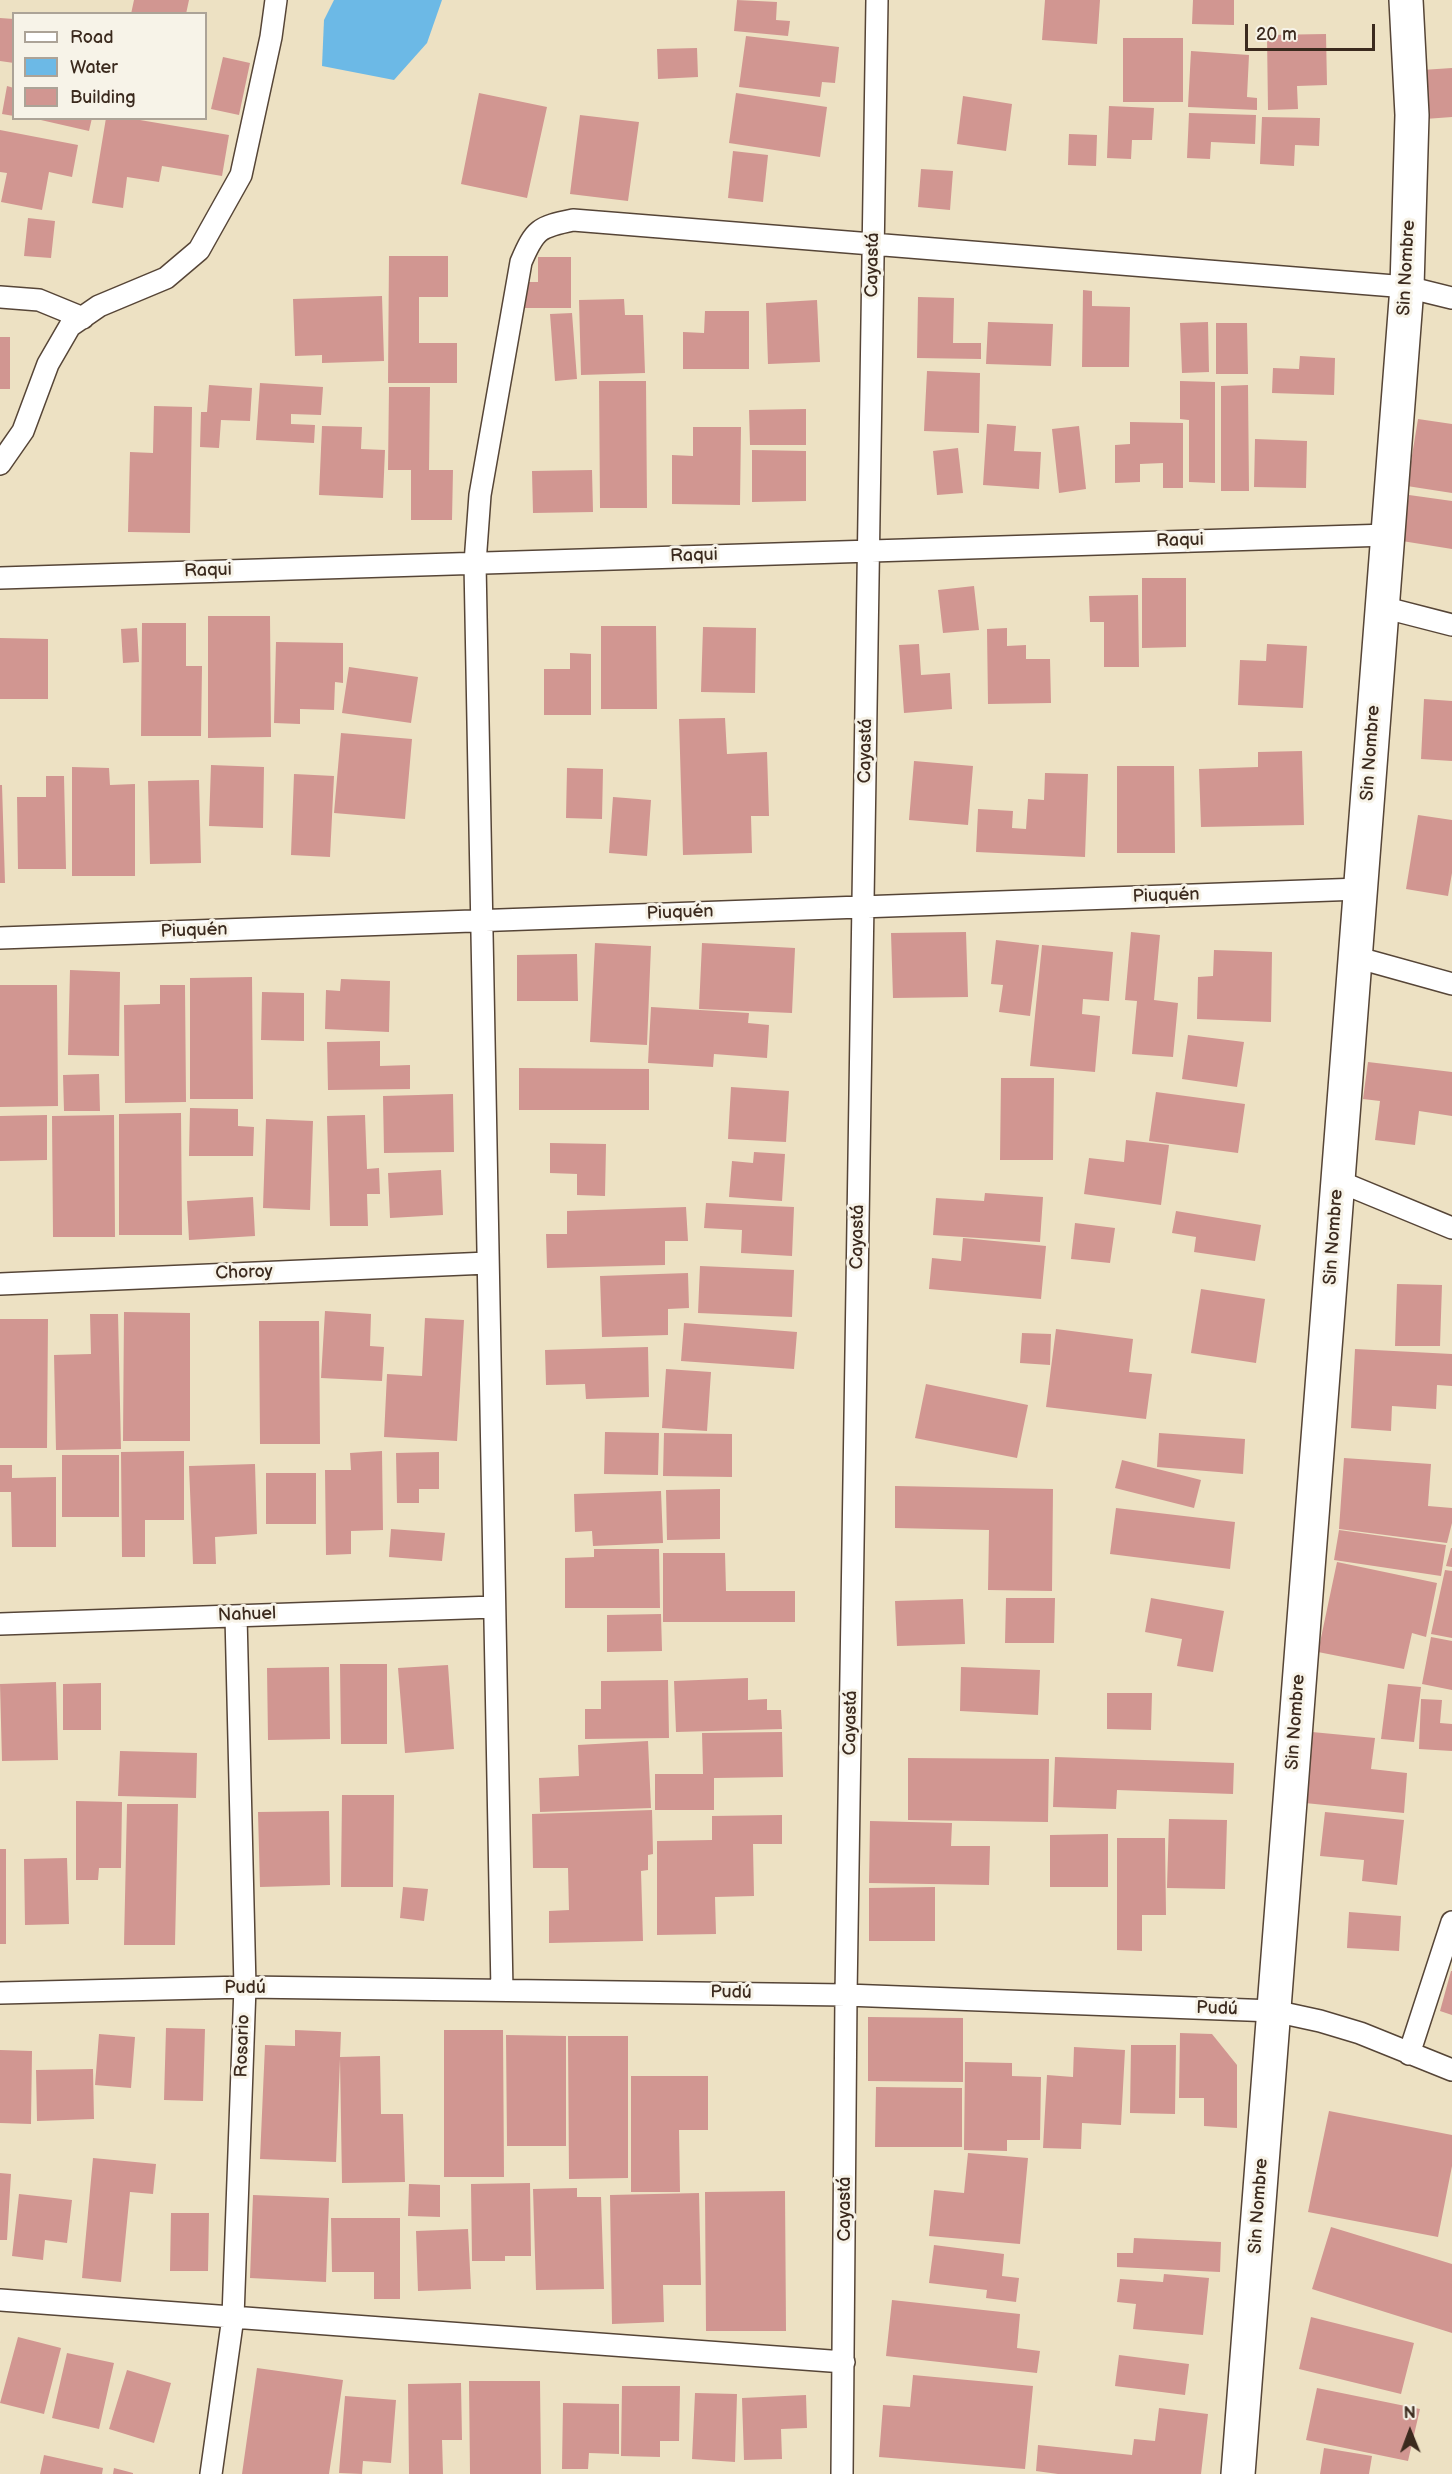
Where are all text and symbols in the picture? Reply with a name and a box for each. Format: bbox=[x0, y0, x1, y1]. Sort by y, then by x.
legend bbox=[12, 12, 207, 120]
scale bar bbox=[1248, 12, 1378, 50]
text: 20 m bbox=[1256, 24, 1297, 45]
text: Road bbox=[70, 27, 114, 48]
text: Water bbox=[70, 57, 118, 78]
text: Building bbox=[70, 87, 136, 108]
street label: Sin Nombre bbox=[1394, 220, 1420, 316]
street label: Cayastá bbox=[862, 232, 884, 298]
street label: Raqui bbox=[1156, 529, 1204, 553]
street label: Raqui bbox=[670, 544, 718, 568]
street label: Raqui bbox=[184, 559, 232, 583]
street label: Sin Nombre bbox=[1357, 704, 1385, 802]
street label: Cayastá bbox=[855, 718, 877, 784]
street label: Piuquén bbox=[1132, 884, 1200, 908]
street label: Piuquén bbox=[646, 901, 714, 925]
street label: Piuquén bbox=[160, 919, 228, 943]
street label: Sin Nombre bbox=[1320, 1188, 1348, 1286]
street label: Cayastá bbox=[847, 1204, 869, 1270]
street label: Choroy bbox=[215, 1261, 273, 1285]
street label: Nahuel bbox=[217, 1603, 277, 1627]
street label: Sin Nombre bbox=[1282, 1673, 1310, 1771]
street label: Cayastá bbox=[840, 1690, 862, 1756]
street label: Pudú bbox=[224, 1977, 266, 1999]
street label: Pudú bbox=[710, 1982, 752, 2004]
street label: Pudú bbox=[1196, 1997, 1238, 2021]
street label: Rosario bbox=[231, 2014, 255, 2078]
street label: Sin Nombre bbox=[1245, 2157, 1273, 2255]
street label: Cayastá bbox=[834, 2177, 856, 2241]
north arrow bbox=[1380, 2402, 1440, 2462]
text: N bbox=[1403, 2404, 1416, 2423]

